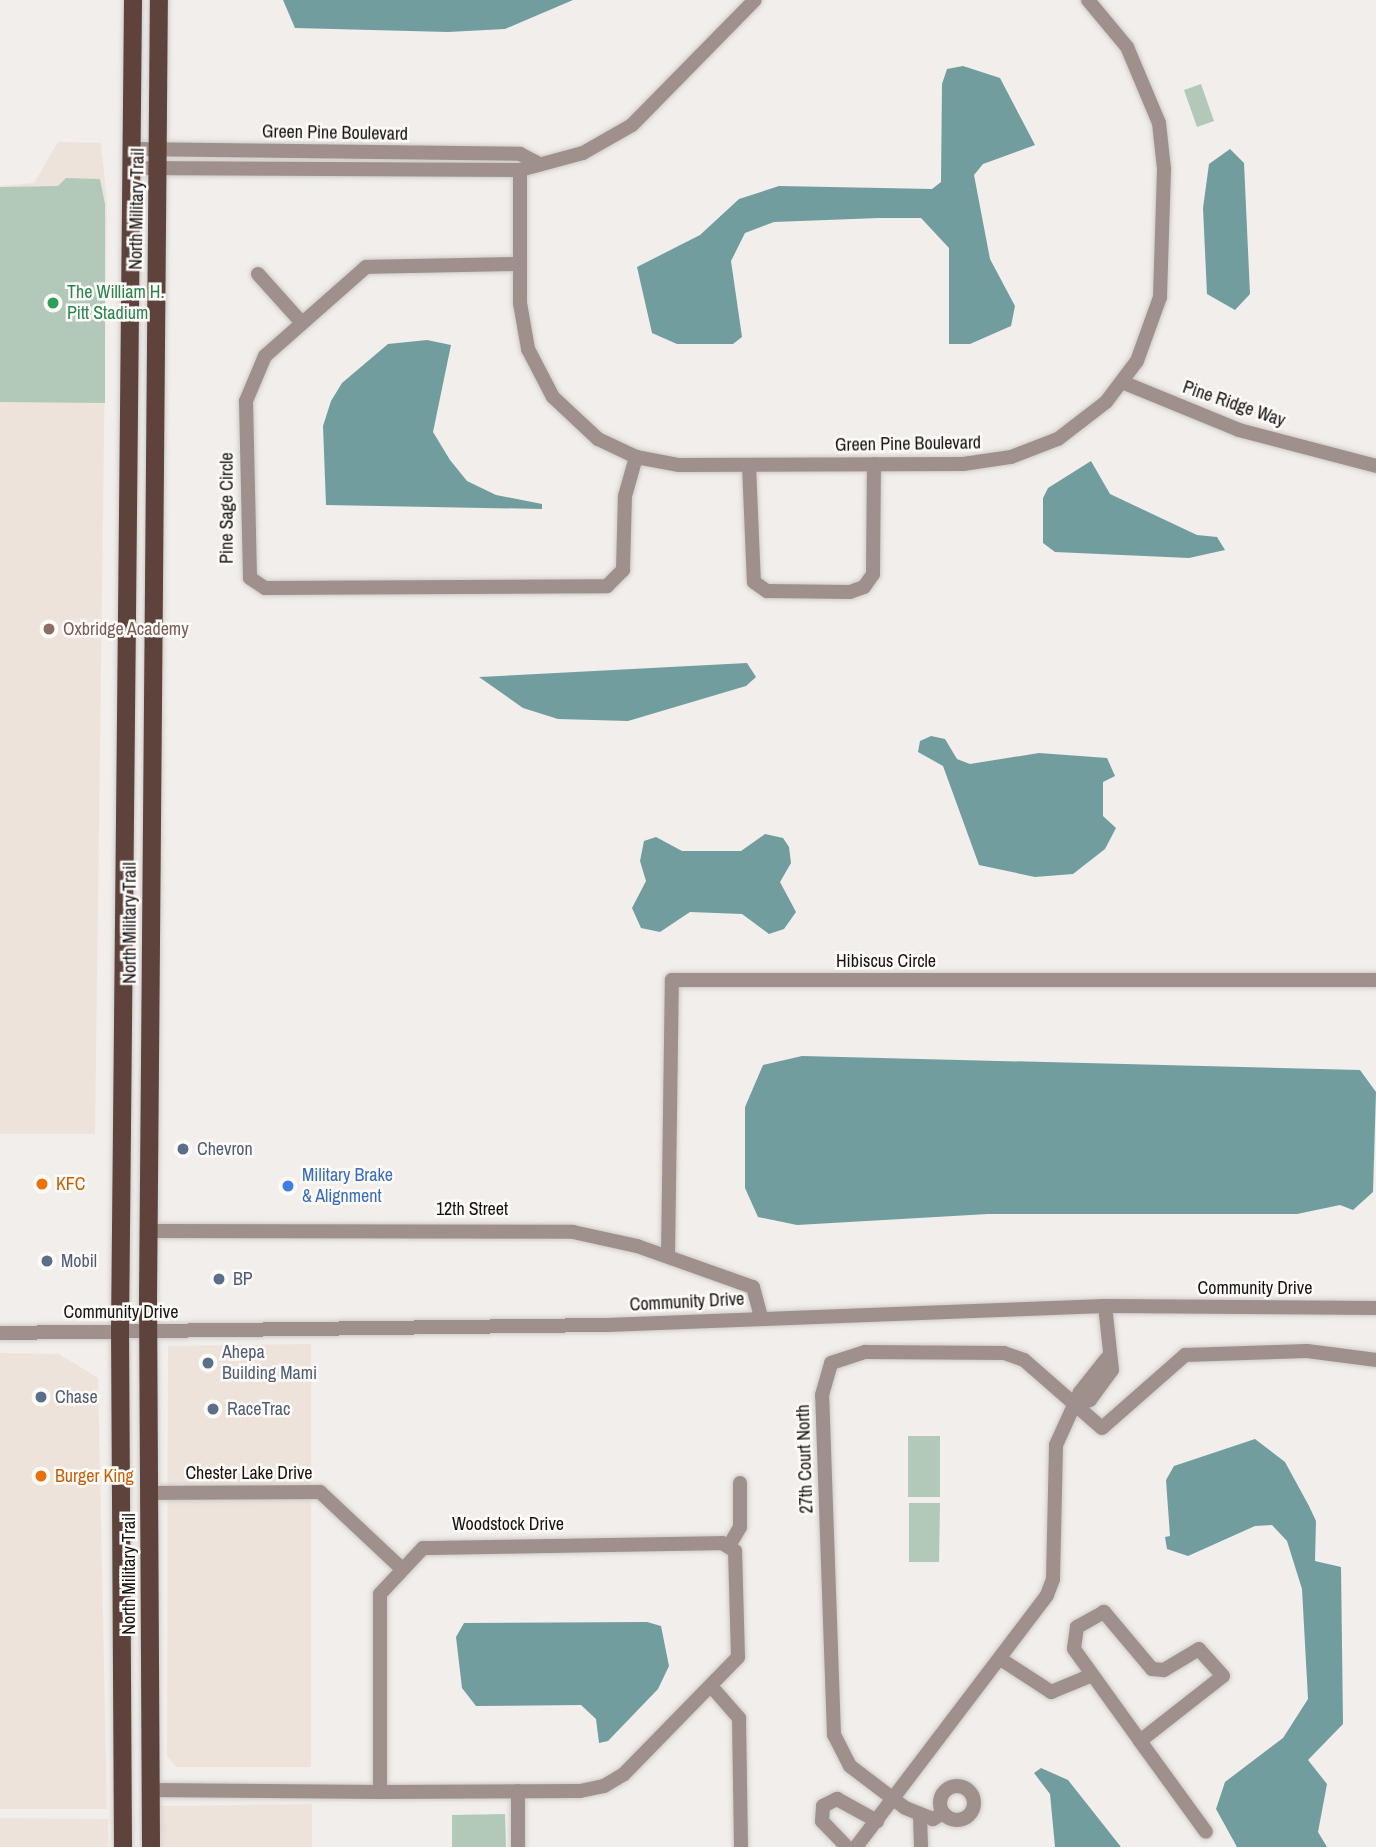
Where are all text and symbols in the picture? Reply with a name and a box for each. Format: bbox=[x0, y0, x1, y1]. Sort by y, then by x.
street label: Green Pine Boulevard bbox=[262, 121, 408, 145]
street label: North Military Trail bbox=[125, 148, 149, 270]
place label: The William H. Pitt Stadium bbox=[67, 282, 165, 324]
marker: The William H. Pitt Stadium bbox=[45, 295, 61, 311]
street label: Pine Ridge Way bbox=[1180, 376, 1288, 432]
street label: Green Pine Boulevard bbox=[835, 432, 981, 456]
street label: Pine Sage Circle bbox=[216, 452, 238, 564]
place label: Oxbridge Academy bbox=[63, 618, 189, 640]
marker: Oxbridge Academy bbox=[41, 621, 57, 637]
street label: North Military Trail bbox=[119, 862, 141, 984]
street label: Hibiscus Circle bbox=[836, 950, 936, 972]
place label: Chevron bbox=[197, 1138, 253, 1160]
marker: Chevron bbox=[175, 1141, 191, 1157]
place label: Military Brake & Alignment bbox=[302, 1165, 393, 1208]
place label: KFC bbox=[56, 1173, 86, 1195]
marker: KFC bbox=[34, 1176, 50, 1192]
marker: Military Brake & Alignment bbox=[280, 1178, 296, 1194]
street label: 12th Street bbox=[436, 1198, 508, 1220]
place label: Mobil bbox=[61, 1250, 97, 1272]
marker: Mobil bbox=[39, 1253, 55, 1269]
place label: BP bbox=[233, 1268, 253, 1290]
marker: BP bbox=[211, 1271, 227, 1287]
street label: Community Drive bbox=[1198, 1277, 1312, 1299]
street label: Community Drive bbox=[629, 1288, 745, 1316]
street label: Community Drive bbox=[64, 1301, 178, 1323]
place label: Ahepa Building Mami bbox=[222, 1342, 317, 1384]
marker: Ahepa Building Mami bbox=[200, 1355, 216, 1371]
place label: Chase bbox=[55, 1386, 98, 1408]
marker: Chase bbox=[33, 1389, 49, 1405]
place label: RaceTrac bbox=[227, 1398, 290, 1420]
marker: RaceTrac bbox=[205, 1401, 221, 1417]
street label: 27th Court North bbox=[792, 1404, 818, 1514]
street label: Chester Lake Drive bbox=[185, 1462, 313, 1484]
place label: Burger King bbox=[55, 1465, 134, 1487]
marker: Burger King bbox=[33, 1468, 49, 1484]
street label: North Military Trail bbox=[118, 1513, 140, 1635]
street label: Woodstock Drive bbox=[452, 1513, 564, 1535]

